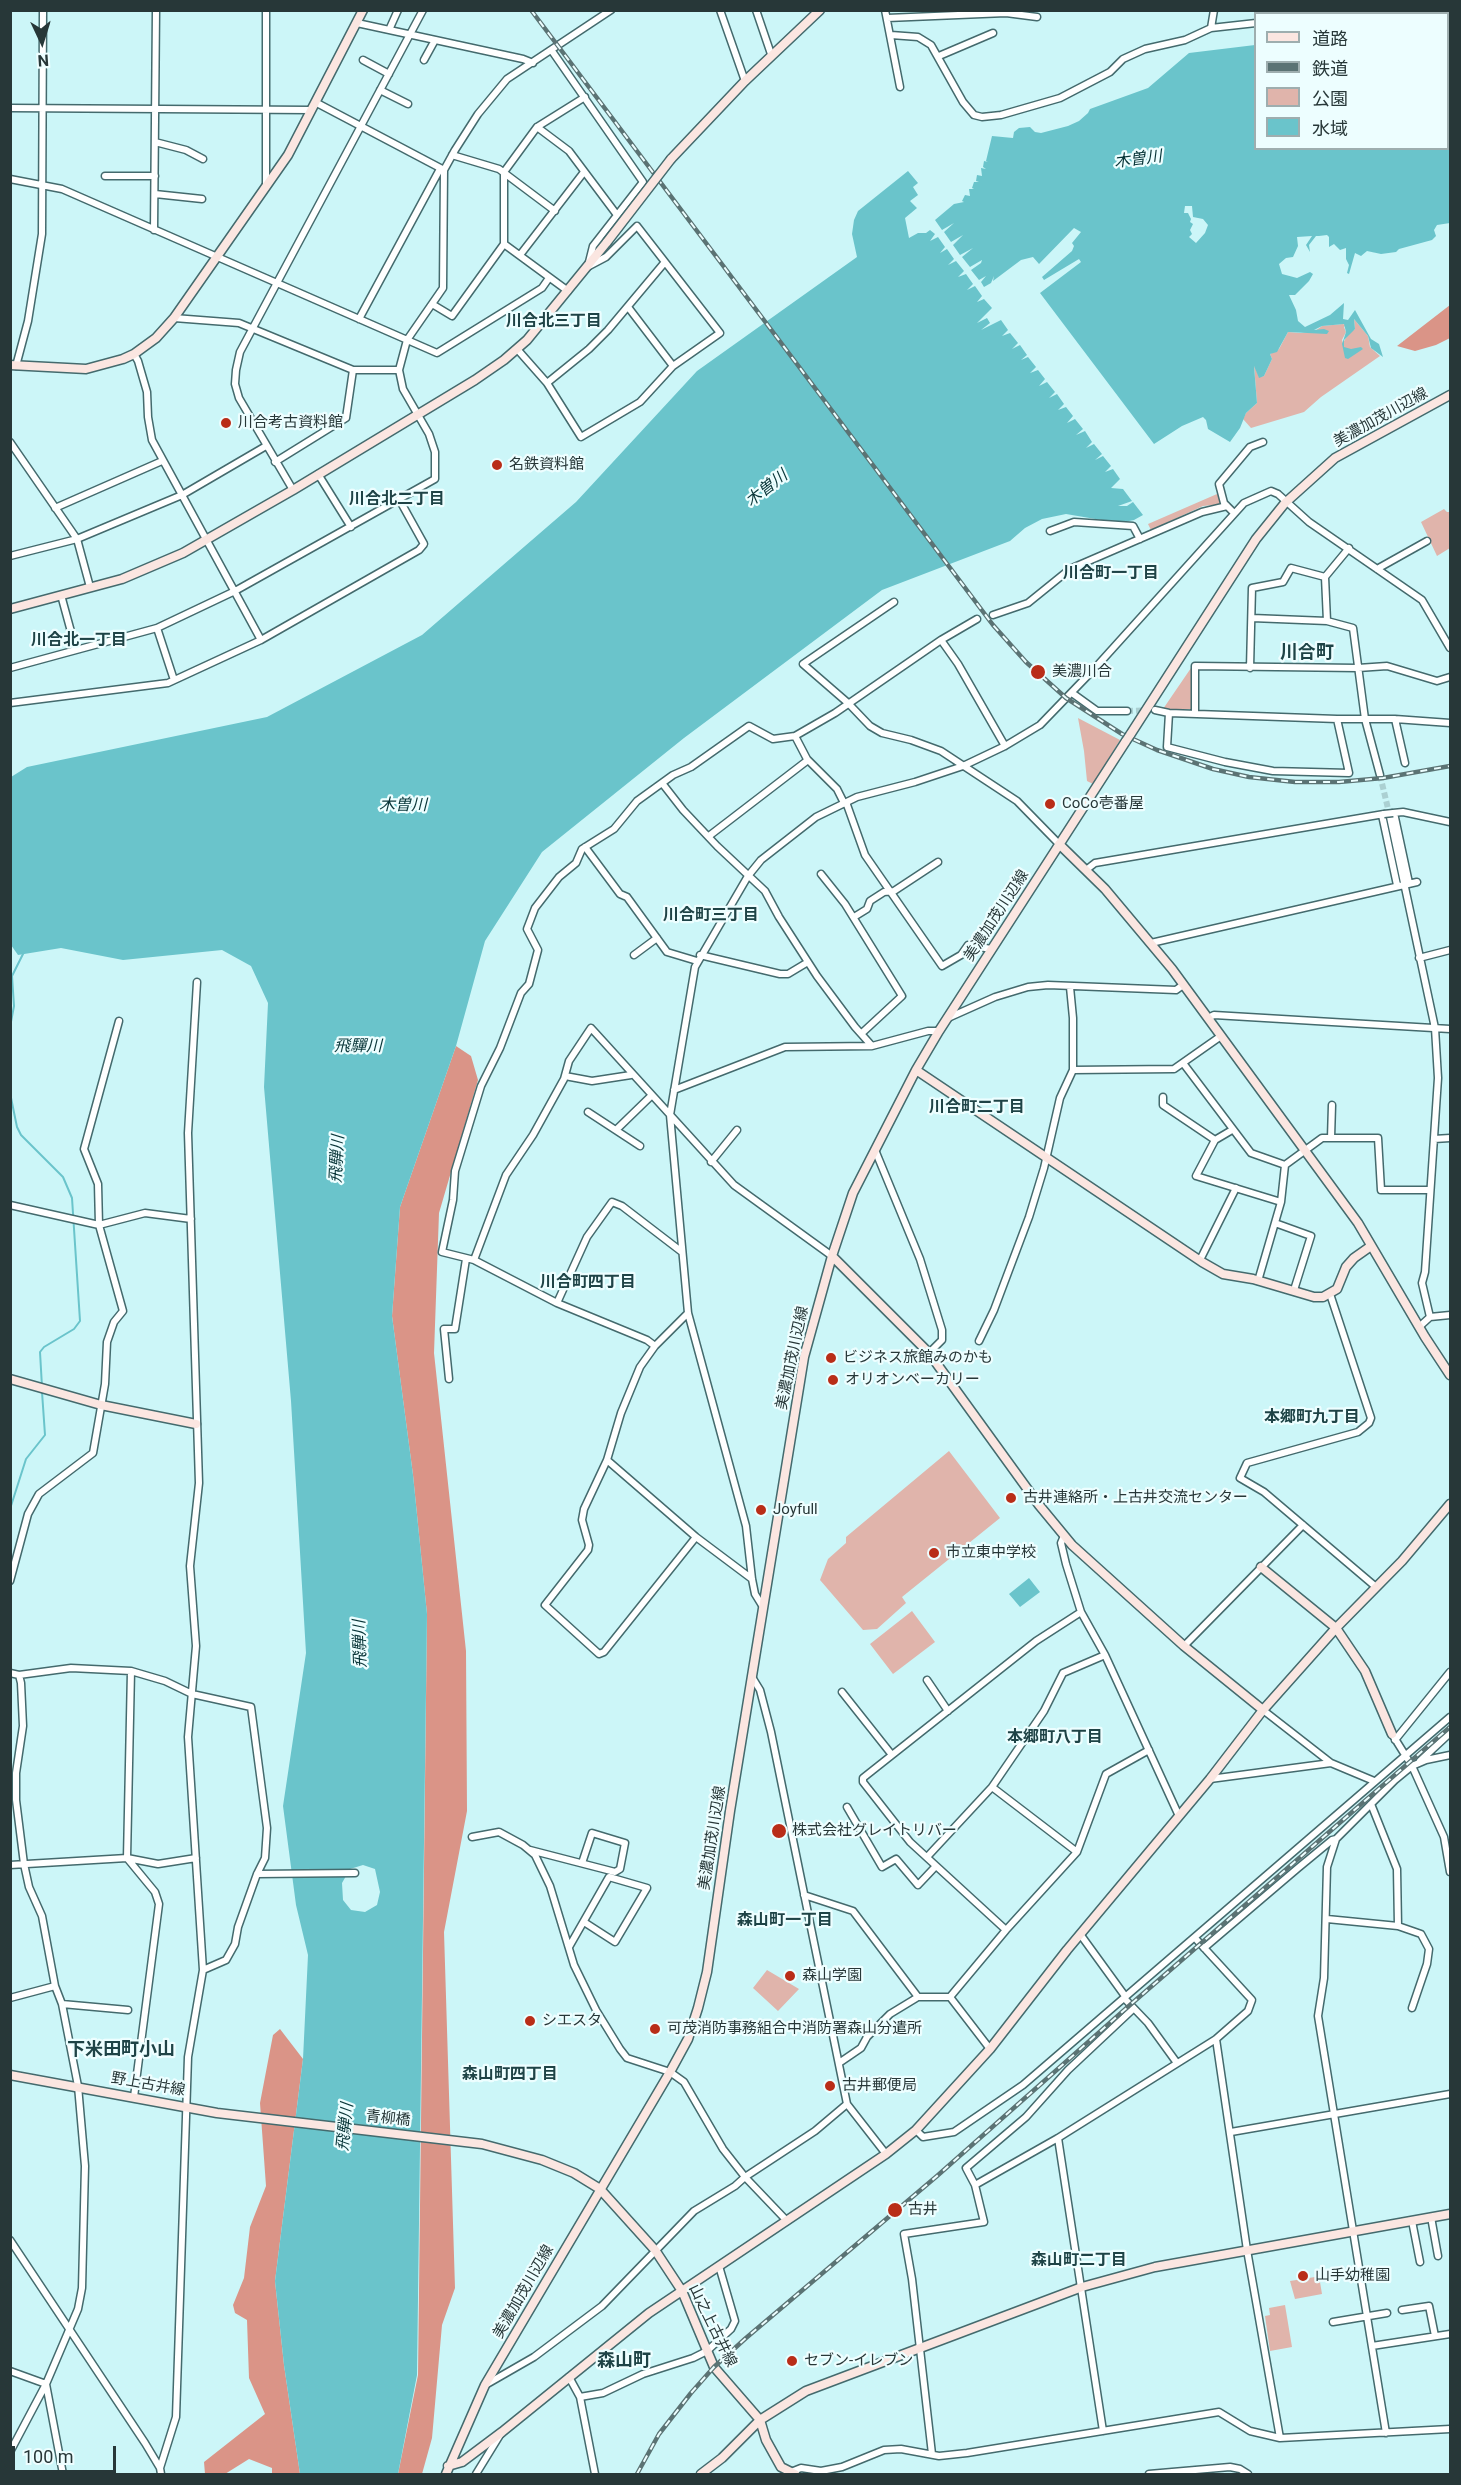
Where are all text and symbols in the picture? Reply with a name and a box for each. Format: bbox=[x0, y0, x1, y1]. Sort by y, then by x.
north arrow bbox=[12, 12, 72, 72]
legend bbox=[1254, 12, 1449, 150]
text: 道路 bbox=[1312, 28, 1348, 49]
text: N bbox=[37, 51, 50, 70]
text: 鉄道 bbox=[1312, 58, 1348, 79]
text: 公園 bbox=[1312, 88, 1348, 109]
text: 水域 bbox=[1312, 118, 1348, 139]
water label: 木曽川 bbox=[1113, 148, 1163, 172]
district label: 川合北三丁目 bbox=[506, 312, 602, 332]
street label: 美濃加茂川辺線 bbox=[1331, 385, 1431, 451]
place label: 川合考古資料館 bbox=[238, 414, 343, 432]
marker: 川合考古資料館 bbox=[219, 416, 233, 430]
place label: 名鉄資料館 bbox=[509, 456, 584, 474]
marker: 名鉄資料館 bbox=[490, 458, 504, 472]
water label: 木曽川 bbox=[742, 467, 792, 511]
district label: 川合北二丁目 bbox=[349, 490, 445, 510]
district label: 川合町一丁目 bbox=[1063, 564, 1159, 584]
district label: 川合北一丁目 bbox=[31, 631, 127, 651]
district label: 川合町 bbox=[1280, 642, 1334, 664]
marker: 美濃川合 bbox=[1029, 663, 1047, 681]
place label: 美濃川合 bbox=[1052, 663, 1112, 681]
place label: CoCo壱番屋 bbox=[1062, 795, 1144, 813]
water label: 木曽川 bbox=[379, 796, 427, 816]
marker: CoCo壱番屋 bbox=[1043, 797, 1057, 811]
street label: 美濃加茂川辺線 bbox=[961, 867, 1033, 965]
district label: 川合町三丁目 bbox=[663, 906, 759, 926]
water label: 飛驒川 bbox=[334, 1037, 382, 1057]
district label: 川合町二丁目 bbox=[929, 1098, 1025, 1118]
water label: 飛騨川 bbox=[327, 1135, 349, 1183]
district label: 川合町四丁目 bbox=[540, 1273, 636, 1293]
street label: 美濃加茂川辺線 bbox=[773, 1305, 813, 1411]
place label: ビジネス旅館みのかも bbox=[843, 1349, 993, 1367]
marker: ビジネス旅館みのかも bbox=[824, 1351, 838, 1365]
place label: オリオンベーカリー bbox=[845, 1371, 980, 1389]
marker: オリオンベーカリー bbox=[826, 1373, 840, 1387]
district label: 本郷町九丁目 bbox=[1264, 1408, 1360, 1428]
place label: 古井連絡所・上古井交流センター bbox=[1023, 1489, 1248, 1507]
marker: 古井連絡所・上古井交流センター bbox=[1004, 1491, 1018, 1505]
place label: Joyfull bbox=[773, 1501, 818, 1519]
marker: Joyfull bbox=[754, 1503, 768, 1517]
place label: 市立東中学校 bbox=[946, 1544, 1036, 1562]
marker: 市立東中学校 bbox=[927, 1546, 941, 1560]
water label: 飛騨川 bbox=[351, 1620, 371, 1668]
district label: 本郷町八丁目 bbox=[1007, 1728, 1103, 1748]
street label: 美濃加茂川辺線 bbox=[696, 1785, 730, 1891]
marker: 株式会社グレイトリバー bbox=[770, 1822, 788, 1840]
place label: 株式会社グレイトリバー bbox=[792, 1822, 957, 1840]
district label: 森山町一丁目 bbox=[737, 1911, 833, 1931]
place label: 森山学園 bbox=[802, 1967, 862, 1985]
marker: 森山学園 bbox=[783, 1969, 797, 1983]
place label: シエスタ bbox=[542, 2012, 602, 2030]
marker: シエスタ bbox=[523, 2014, 537, 2028]
place label: 可茂消防事務組合中消防署森山分遣所 bbox=[667, 2020, 922, 2038]
marker: 可茂消防事務組合中消防署森山分遣所 bbox=[648, 2022, 662, 2036]
district label: 下米田町小山 bbox=[67, 2039, 175, 2061]
district label: 森山町四丁目 bbox=[462, 2065, 558, 2085]
street label: 野上古井線 bbox=[110, 2070, 186, 2100]
place label: 古井郵便局 bbox=[842, 2077, 917, 2095]
marker: 古井郵便局 bbox=[823, 2079, 837, 2093]
water label: 飛騨川 bbox=[334, 2102, 358, 2152]
street label: 青柳橋 bbox=[365, 2108, 411, 2130]
marker: 古井 bbox=[886, 2201, 904, 2219]
place label: 古井 bbox=[908, 2201, 938, 2219]
street label: 美濃加茂川辺線 bbox=[490, 2242, 558, 2342]
district label: 森山町二丁目 bbox=[1031, 2251, 1127, 2271]
place label: 山手幼稚園 bbox=[1315, 2267, 1390, 2285]
marker: 山手幼稚園 bbox=[1296, 2269, 1310, 2283]
street label: 山之上古井線 bbox=[684, 2282, 740, 2370]
district label: 森山町 bbox=[597, 2350, 651, 2372]
place label: セブン-イレブン bbox=[804, 2352, 913, 2370]
marker: セブン-イレブン bbox=[785, 2354, 799, 2368]
scale bar bbox=[15, 2434, 118, 2472]
text: 100 m bbox=[23, 2446, 74, 2467]

